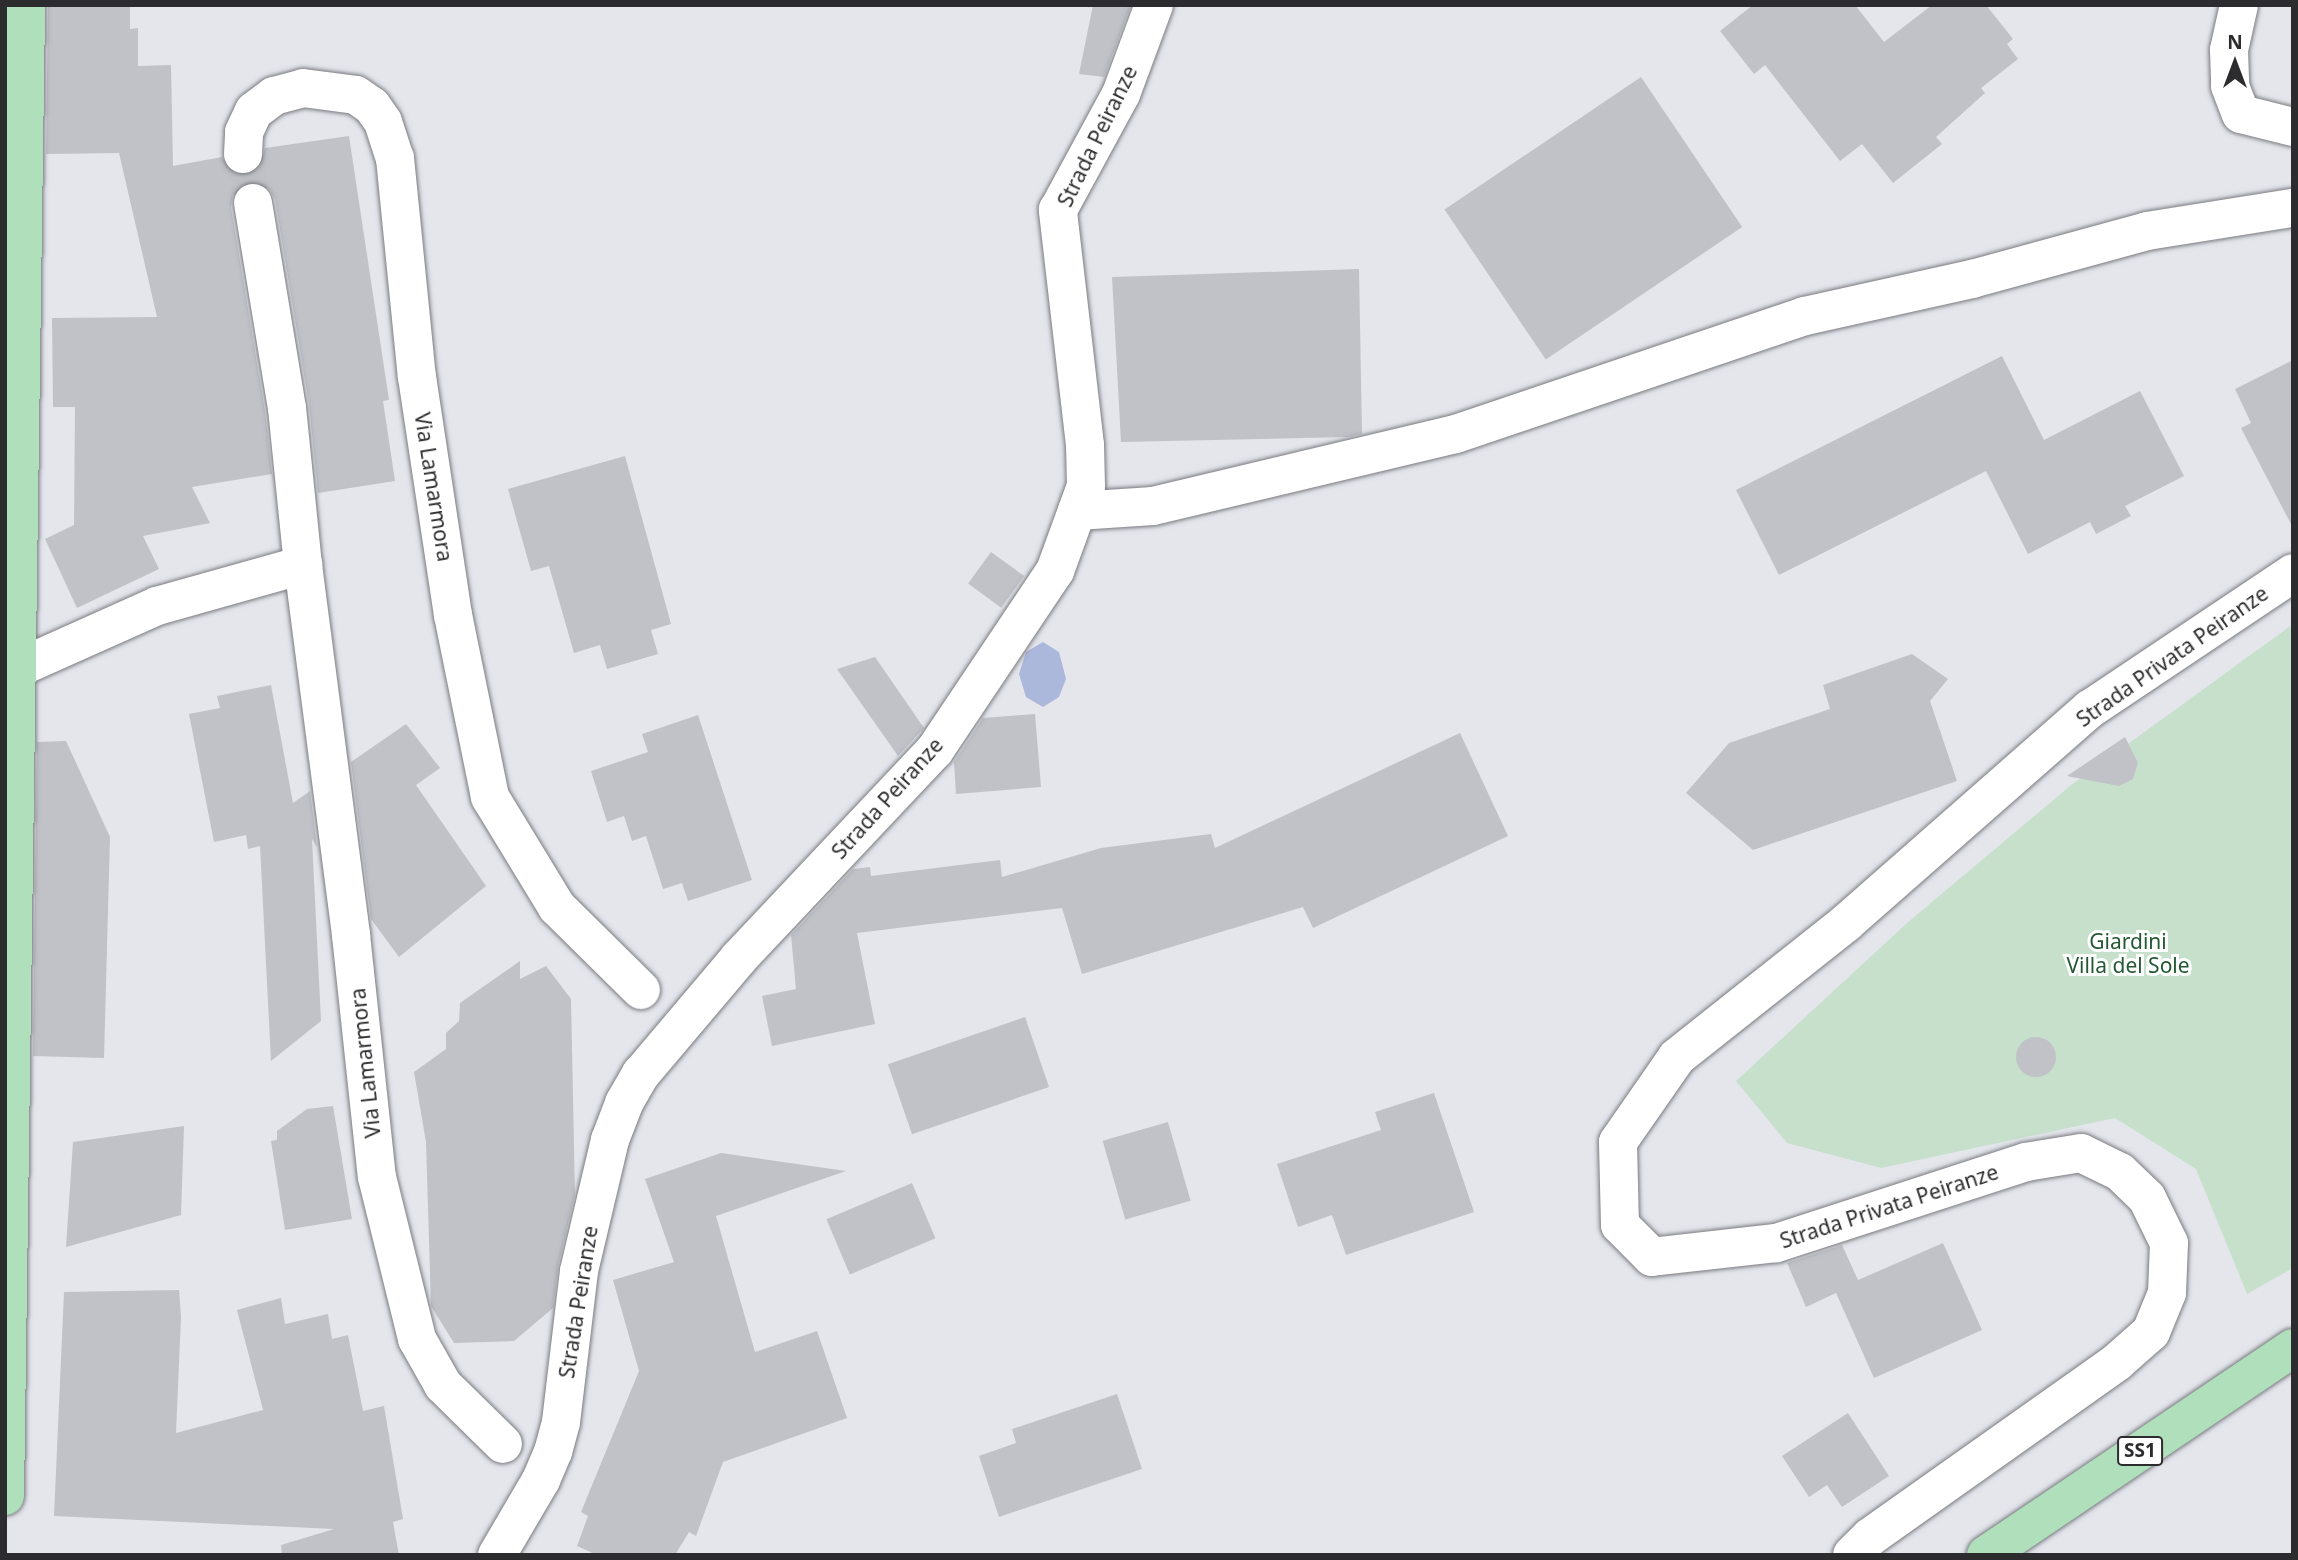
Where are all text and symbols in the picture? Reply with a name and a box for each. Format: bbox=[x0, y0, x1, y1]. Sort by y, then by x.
north arrow bbox=[2200, 28, 2270, 98]
text: N bbox=[2227, 29, 2243, 55]
street label: Strada Peiranze bbox=[1052, 61, 1142, 211]
street label: Via Lamarmora bbox=[410, 411, 458, 563]
street label: Strada Privata Peiranze bbox=[2071, 580, 2273, 732]
street label: Strada Peiranze bbox=[826, 732, 948, 864]
park label: Giardini Villa del Sole bbox=[2066, 928, 2190, 978]
street label: Via Lamarmora bbox=[345, 987, 385, 1139]
street label: Strada Privata Peiranze bbox=[1777, 1159, 2001, 1253]
street label: Strada Peiranze bbox=[554, 1224, 602, 1380]
road number: SS1 bbox=[2116, 1436, 2164, 1466]

